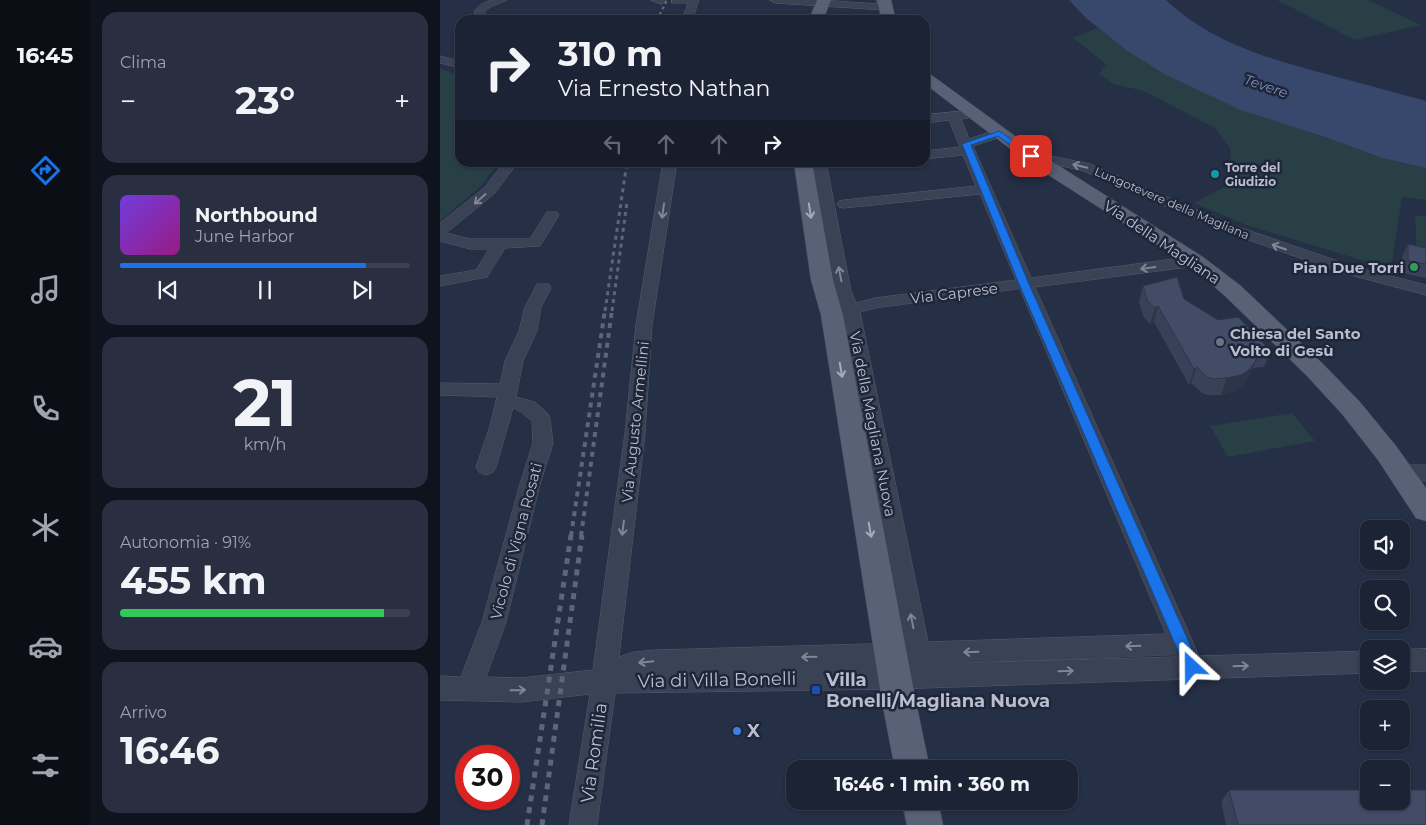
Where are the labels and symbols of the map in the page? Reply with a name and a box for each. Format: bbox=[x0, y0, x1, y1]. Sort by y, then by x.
water label: Tevere bbox=[1242, 70, 1290, 102]
pin bbox=[1010, 135, 1052, 177]
place label: Torre del Giudizio bbox=[1225, 160, 1280, 189]
one-way arrow bbox=[1072, 161, 1088, 170]
street label: Lungotevere della Magliana bbox=[1092, 163, 1252, 243]
marker: Torre del Giudizio bbox=[1209, 168, 1221, 180]
one-way arrow bbox=[474, 193, 487, 205]
street label: Via della Magliana bbox=[1100, 196, 1224, 288]
one-way arrow bbox=[658, 202, 668, 218]
one-way arrow bbox=[806, 202, 816, 218]
one-way arrow bbox=[1271, 241, 1287, 251]
place label: Pian Due Torri bbox=[1293, 258, 1404, 277]
marker: Pian Due Torri bbox=[1408, 261, 1420, 273]
one-way arrow bbox=[1140, 263, 1156, 273]
one-way arrow bbox=[835, 267, 845, 283]
street label: Via Caprese bbox=[909, 278, 999, 308]
place label: Chiesa del Santo Volto di Gesù bbox=[1229, 324, 1361, 360]
street label: Via della Magliana Nuova bbox=[846, 330, 900, 518]
marker: Chiesa del Santo Volto di Gesù bbox=[1214, 336, 1226, 348]
street label: Via Augusto Armellini bbox=[617, 340, 653, 504]
one-way arrow bbox=[837, 362, 847, 378]
street label: Vicolo di Vigna Rosati bbox=[486, 461, 546, 621]
one-way arrow bbox=[618, 520, 628, 536]
one-way arrow bbox=[866, 521, 875, 537]
one-way arrow bbox=[907, 614, 916, 630]
position arrow bbox=[1165, 640, 1217, 692]
one-way arrow bbox=[1126, 641, 1142, 650]
one-way arrow bbox=[963, 647, 980, 657]
one-way arrow bbox=[801, 652, 817, 662]
one-way arrow bbox=[638, 657, 654, 666]
one-way arrow bbox=[1233, 661, 1249, 670]
one-way arrow bbox=[1058, 667, 1074, 676]
street label: Via di Villa Bonelli bbox=[637, 668, 797, 692]
place label: Villa Bonelli/Magliana Nuova bbox=[825, 669, 1050, 712]
marker: Villa Bonelli/Magliana Nuova bbox=[810, 684, 822, 696]
one-way arrow bbox=[510, 685, 526, 695]
street label: Via Romilia bbox=[576, 701, 612, 805]
place label: X bbox=[747, 720, 760, 742]
marker: X bbox=[731, 725, 743, 737]
speed limit sign: 30 bbox=[455, 745, 520, 810]

